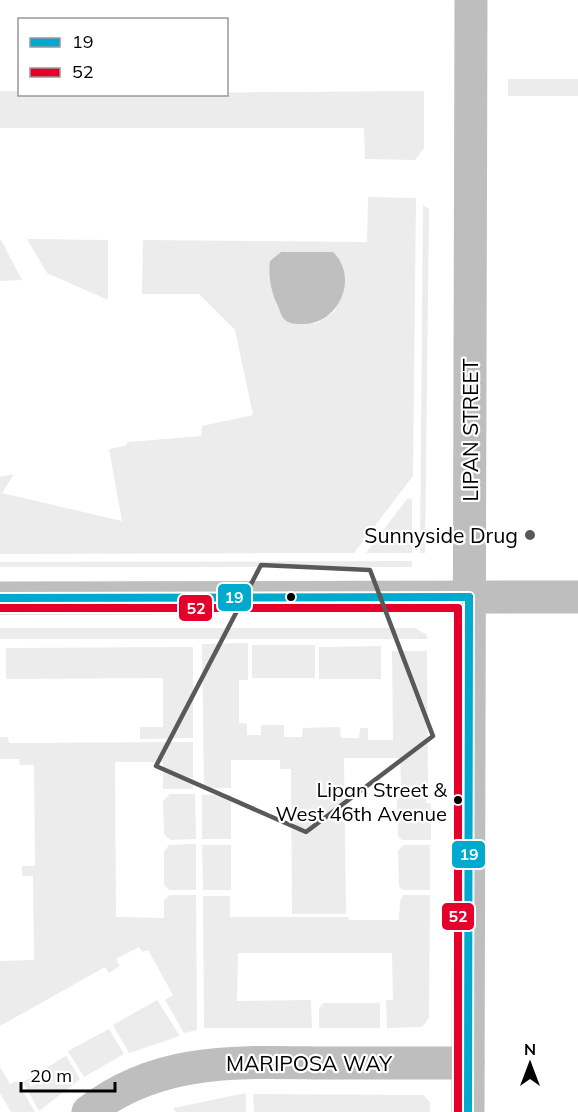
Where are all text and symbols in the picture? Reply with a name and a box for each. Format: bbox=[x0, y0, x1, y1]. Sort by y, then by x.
legend bbox=[18, 18, 228, 96]
text: 19 bbox=[72, 30, 94, 53]
text: 52 bbox=[72, 60, 94, 83]
street label: LIPAN STREET bbox=[457, 358, 483, 501]
place label: Sunnyside Drug bbox=[364, 522, 518, 548]
marker: Sunnyside Drug bbox=[523, 528, 537, 542]
line badge: 19 bbox=[217, 583, 252, 612]
text: 19 bbox=[224, 587, 244, 607]
unlabelled marker bbox=[285, 591, 297, 603]
line badge: 52 bbox=[178, 594, 213, 622]
text: 52 bbox=[186, 598, 206, 618]
place label: Lipan Street & West 46th Avenue bbox=[275, 777, 448, 826]
marker: Lipan Street & West 46th Avenue bbox=[452, 794, 464, 806]
line badge: 19 bbox=[451, 840, 486, 869]
text: 19 bbox=[459, 844, 479, 864]
line badge: 52 bbox=[441, 902, 475, 931]
text: 52 bbox=[448, 906, 468, 926]
north arrow bbox=[500, 1034, 560, 1094]
text: N bbox=[524, 1039, 536, 1059]
street label: MARIPOSA WAY bbox=[226, 1050, 392, 1076]
scale bar bbox=[21, 1055, 116, 1093]
text: 20 m bbox=[30, 1064, 72, 1087]

